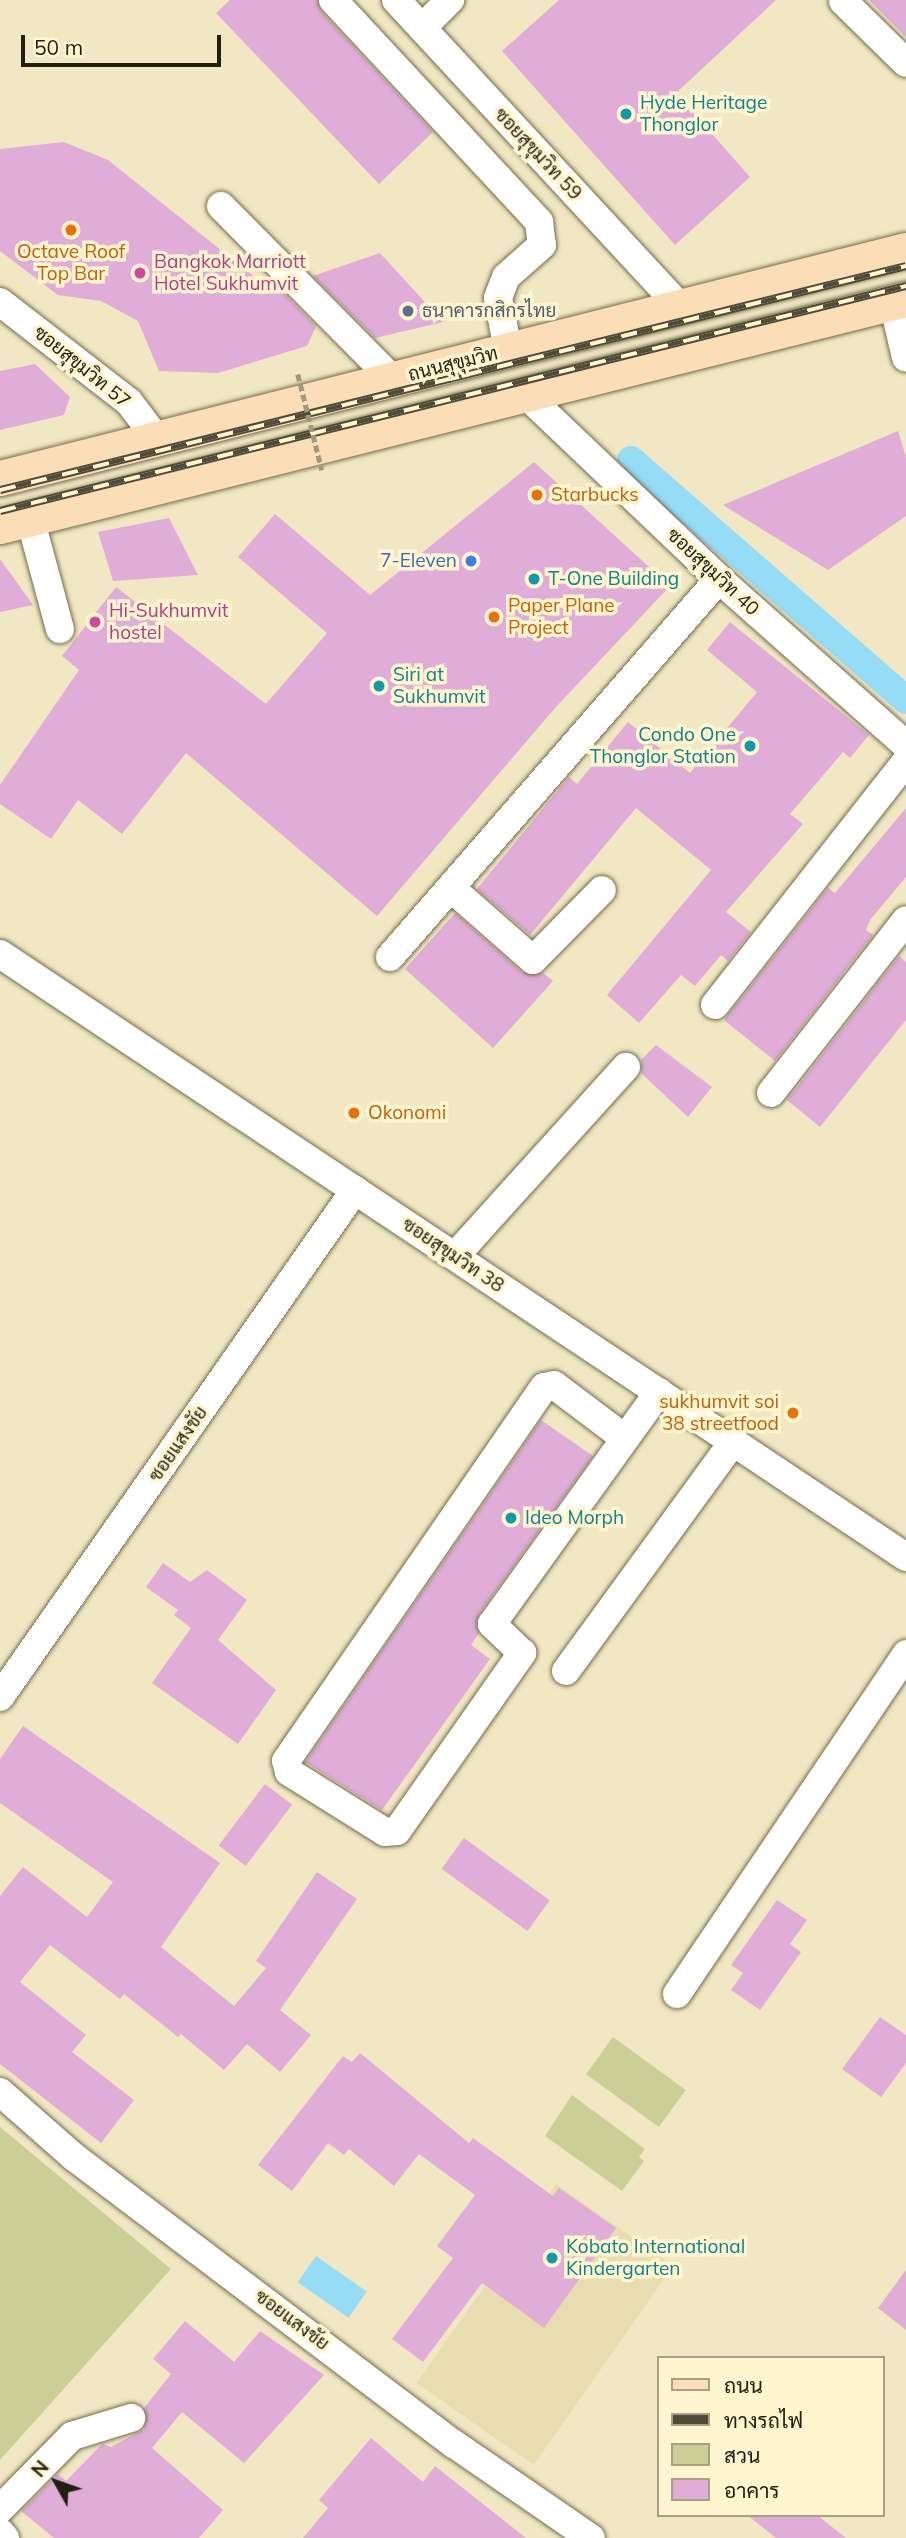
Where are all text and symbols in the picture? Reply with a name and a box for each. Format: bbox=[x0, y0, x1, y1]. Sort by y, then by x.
scale bar bbox=[24, 21, 224, 65]
text: 50 m bbox=[34, 34, 83, 60]
place label: Hyde Heritage Thonglor bbox=[640, 92, 767, 136]
street label: ซอยสุขุมวิท 59 bbox=[490, 103, 586, 205]
marker: Hyde Heritage Thonglor bbox=[618, 106, 634, 122]
marker: Octave Roof Top Bar bbox=[63, 222, 79, 238]
place label: Octave Roof Top Bar bbox=[17, 241, 125, 285]
place label: Bangkok Marriott Hotel Sukhumvit bbox=[154, 251, 306, 295]
marker: Bangkok Marriott Hotel Sukhumvit bbox=[132, 265, 148, 281]
place label: ธนาคารกสิกรไทย bbox=[422, 300, 556, 322]
marker: ธนาคารกสิกรไทย bbox=[400, 303, 416, 319]
street label: ซอยสุขุมวิท 57 bbox=[29, 321, 135, 413]
street label: ถนนสุขุมวิท bbox=[406, 342, 500, 386]
place label: Starbucks bbox=[551, 484, 639, 506]
marker: Starbucks bbox=[529, 487, 545, 503]
street label: ซอยสุขุมวิท 40 bbox=[662, 524, 764, 620]
place label: 7-Eleven bbox=[380, 550, 457, 572]
marker: 7-Eleven bbox=[463, 553, 479, 569]
place label: T-One Building bbox=[548, 568, 679, 590]
marker: T-One Building bbox=[526, 571, 542, 587]
place label: Paper Plane Project bbox=[508, 595, 615, 639]
place label: Hi-Sukhumvit hostel bbox=[109, 600, 228, 644]
marker: Paper Plane Project bbox=[486, 609, 502, 625]
marker: Hi-Sukhumvit hostel bbox=[87, 614, 103, 630]
place label: Siri at Sukhumvit bbox=[393, 664, 486, 708]
marker: Siri at Sukhumvit bbox=[371, 678, 387, 694]
place label: Condo One Thonglor Station bbox=[590, 724, 736, 768]
marker: Condo One Thonglor Station bbox=[742, 738, 758, 754]
place label: Okonomi bbox=[368, 1102, 446, 1124]
marker: Okonomi bbox=[346, 1105, 362, 1121]
street label: ซอยสุขุมวิท 38 bbox=[398, 1213, 508, 1297]
place label: sukhumvit soi 38 streetfood bbox=[659, 1391, 779, 1435]
street label: ซอยแสงชัย bbox=[144, 1402, 212, 1486]
marker: sukhumvit soi 38 streetfood bbox=[785, 1405, 801, 1421]
place label: Ideo Morph bbox=[525, 1507, 624, 1529]
marker: Ideo Morph bbox=[503, 1510, 519, 1526]
place label: Kobato International Kindergarten bbox=[566, 2236, 745, 2280]
marker: Kobato International Kindergarten bbox=[544, 2250, 560, 2266]
street label: ซอยแสงชัย bbox=[250, 2285, 334, 2355]
legend bbox=[657, 2356, 885, 2517]
text: ถนน bbox=[724, 2372, 763, 2398]
text: ทางรถไฟ bbox=[724, 2407, 803, 2433]
text: สวน bbox=[724, 2442, 760, 2468]
north arrow bbox=[21, 2447, 91, 2517]
text: N bbox=[26, 2455, 54, 2482]
text: อาคาร bbox=[724, 2477, 780, 2503]

